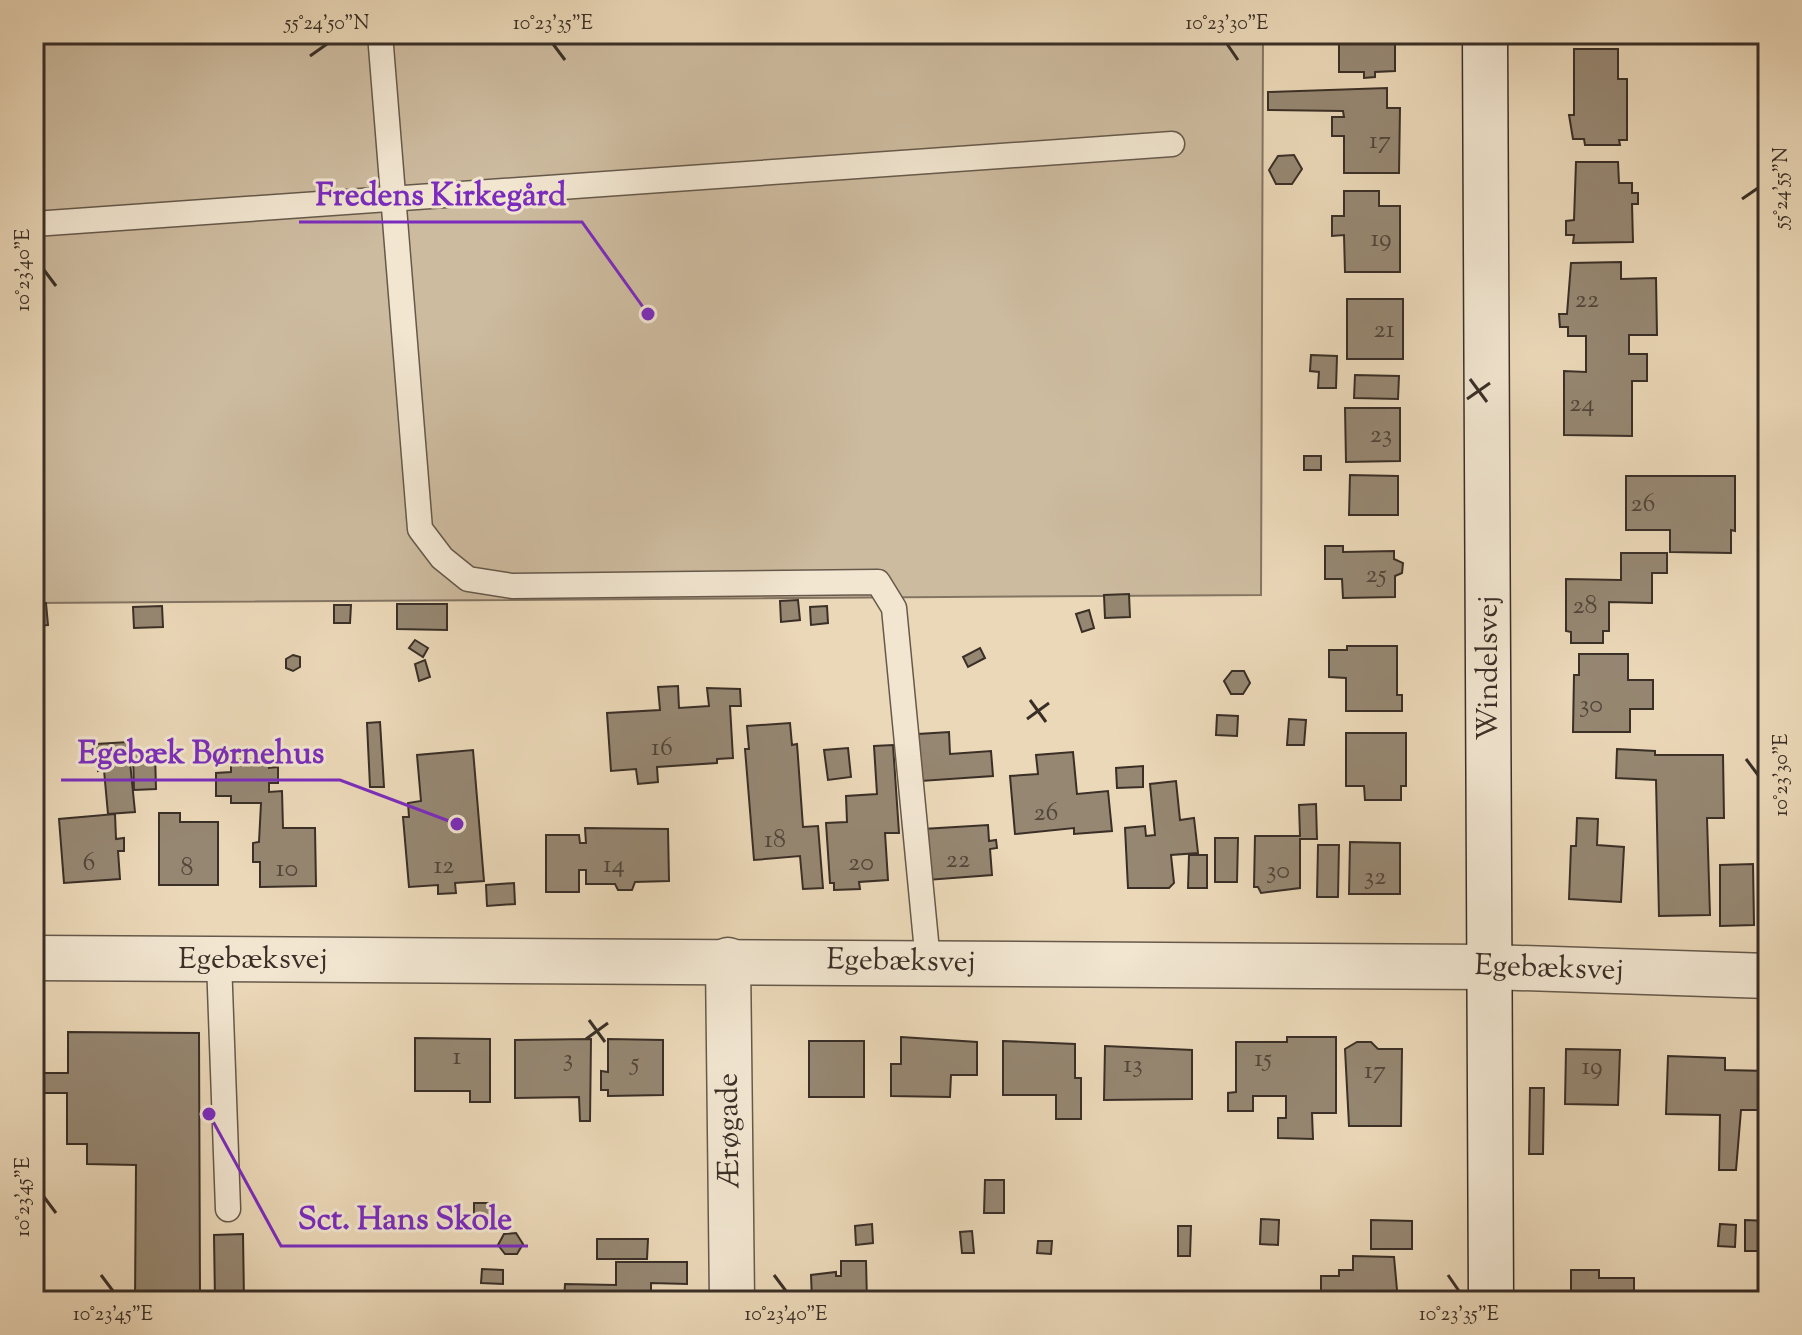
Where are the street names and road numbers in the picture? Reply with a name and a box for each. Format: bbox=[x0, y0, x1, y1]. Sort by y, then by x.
street label: Windelsvej bbox=[1468, 595, 1511, 741]
street label: Egebæksvej bbox=[178, 939, 328, 982]
street label: Egebæksvej bbox=[826, 939, 976, 985]
street label: Egebæksvej bbox=[1474, 945, 1624, 993]
street label: Ærøgade bbox=[707, 1073, 753, 1189]

